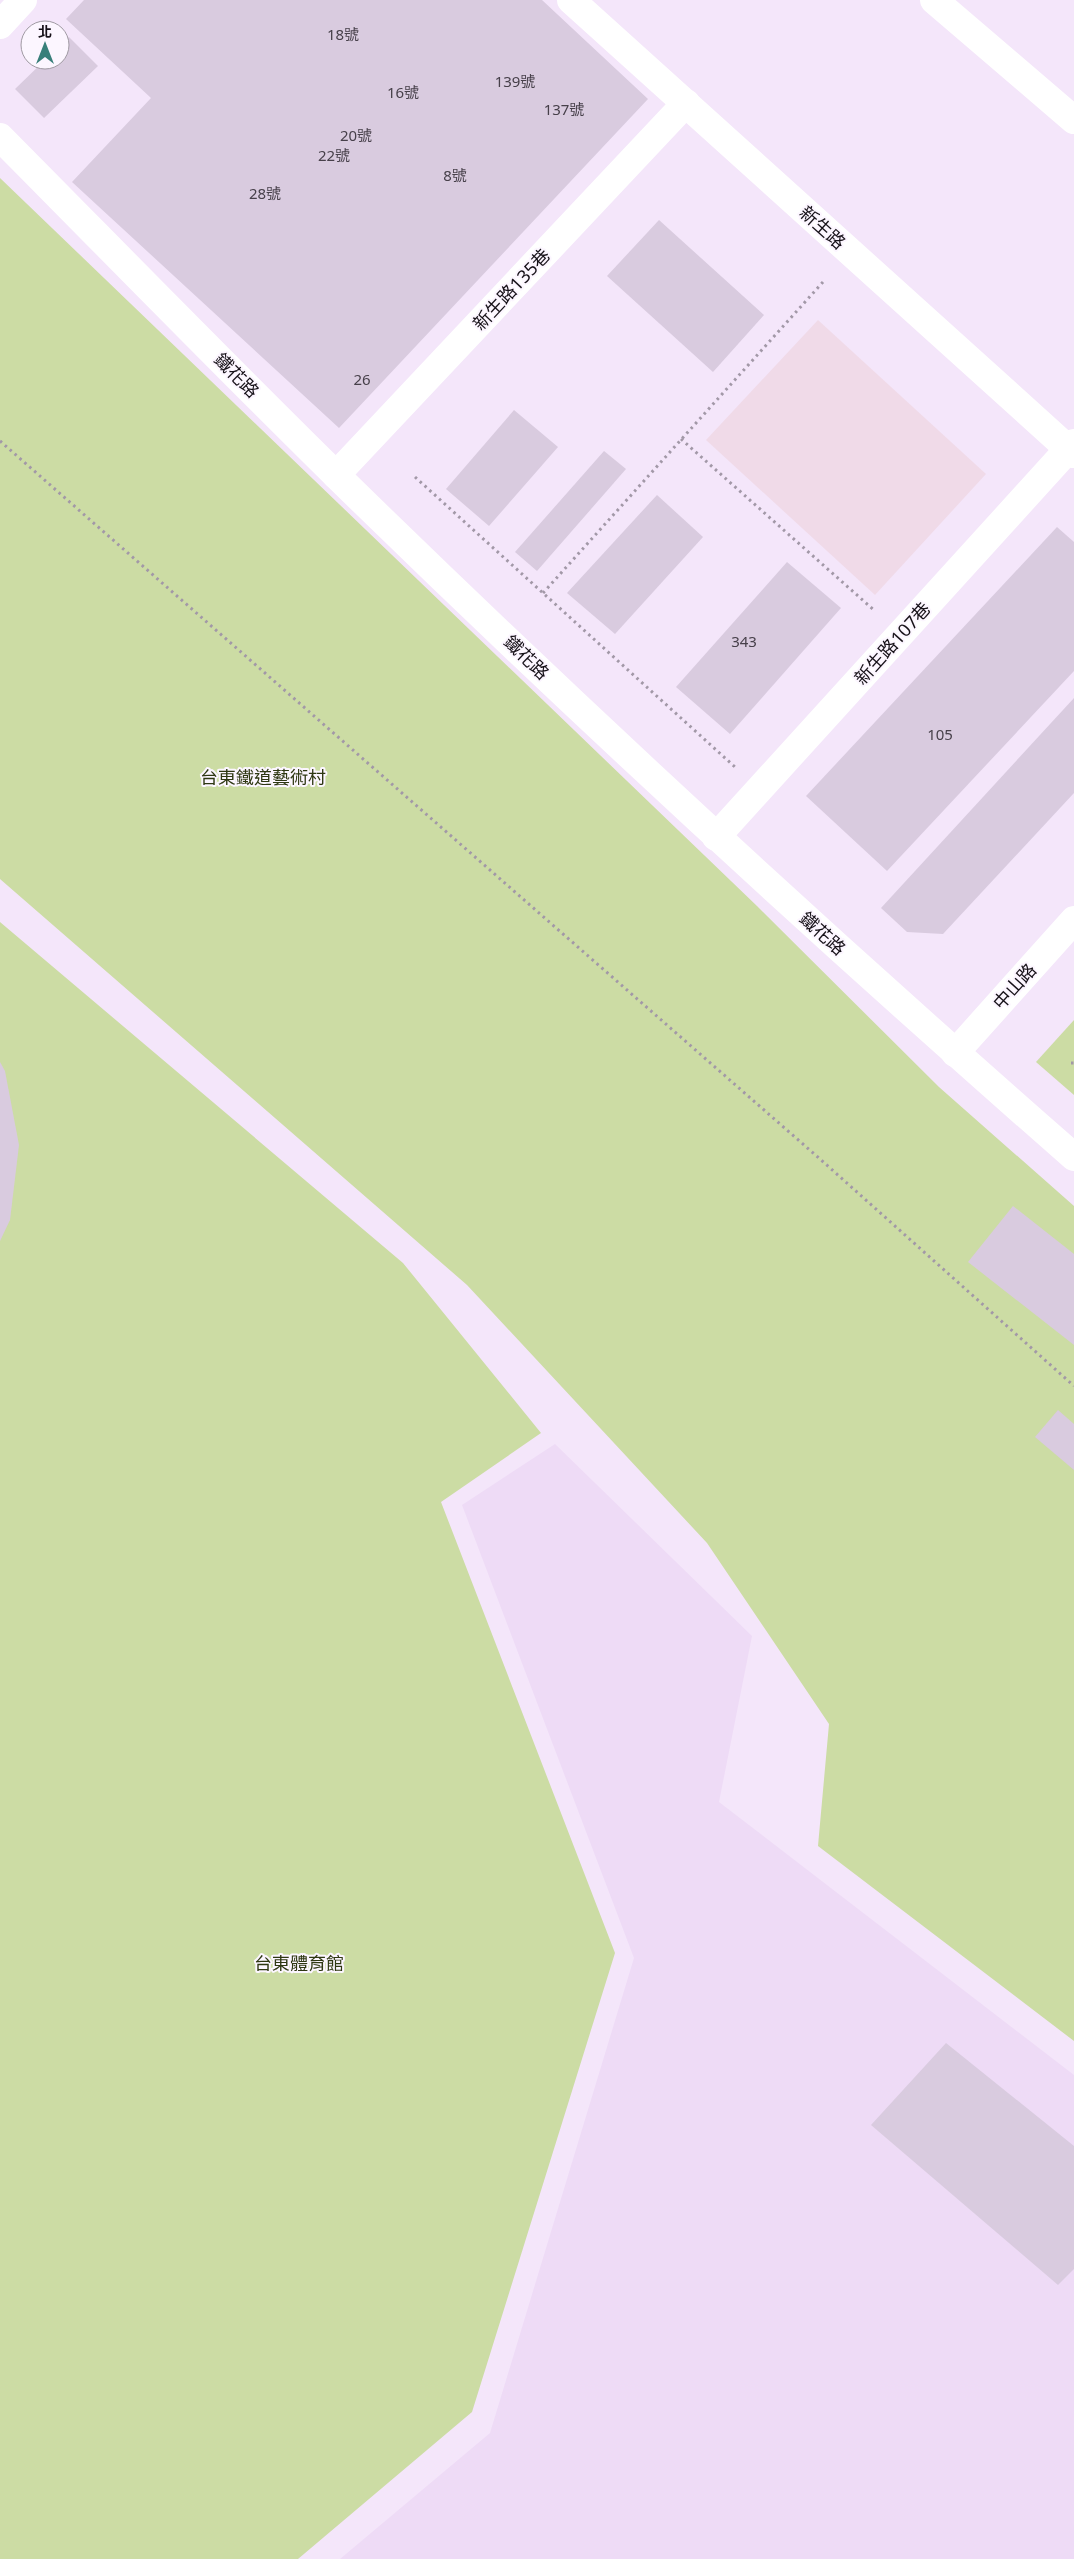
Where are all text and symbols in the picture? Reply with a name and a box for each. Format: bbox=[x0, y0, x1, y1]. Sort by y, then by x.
north arrow bbox=[20, 20, 70, 70]
text: 北 bbox=[38, 22, 52, 41]
house number: 18號 bbox=[327, 24, 359, 44]
house number: 139號 bbox=[495, 71, 535, 91]
house number: 16號 bbox=[387, 82, 419, 102]
house number: 137號 bbox=[544, 99, 584, 119]
house number: 20號 bbox=[340, 125, 372, 145]
house number: 22號 bbox=[318, 145, 350, 165]
house number: 8號 bbox=[443, 165, 467, 185]
house number: 28號 bbox=[249, 183, 281, 203]
street label: 新生路 bbox=[795, 200, 851, 254]
street label: 新生路135巷 bbox=[467, 243, 555, 335]
street label: 鐵花路 bbox=[209, 347, 265, 403]
house number: 26 bbox=[353, 369, 371, 389]
street label: 新生路107巷 bbox=[849, 597, 935, 689]
street label: 鐵花路 bbox=[499, 630, 555, 684]
house number: 343 bbox=[731, 631, 757, 651]
house number: 105 bbox=[927, 724, 953, 744]
park label: 台東鐵道藝術村 bbox=[200, 765, 326, 789]
street label: 鐵花路 bbox=[795, 906, 851, 960]
street label: 中山路 bbox=[987, 958, 1041, 1014]
park label: 台東體育館 bbox=[254, 1951, 344, 1975]

